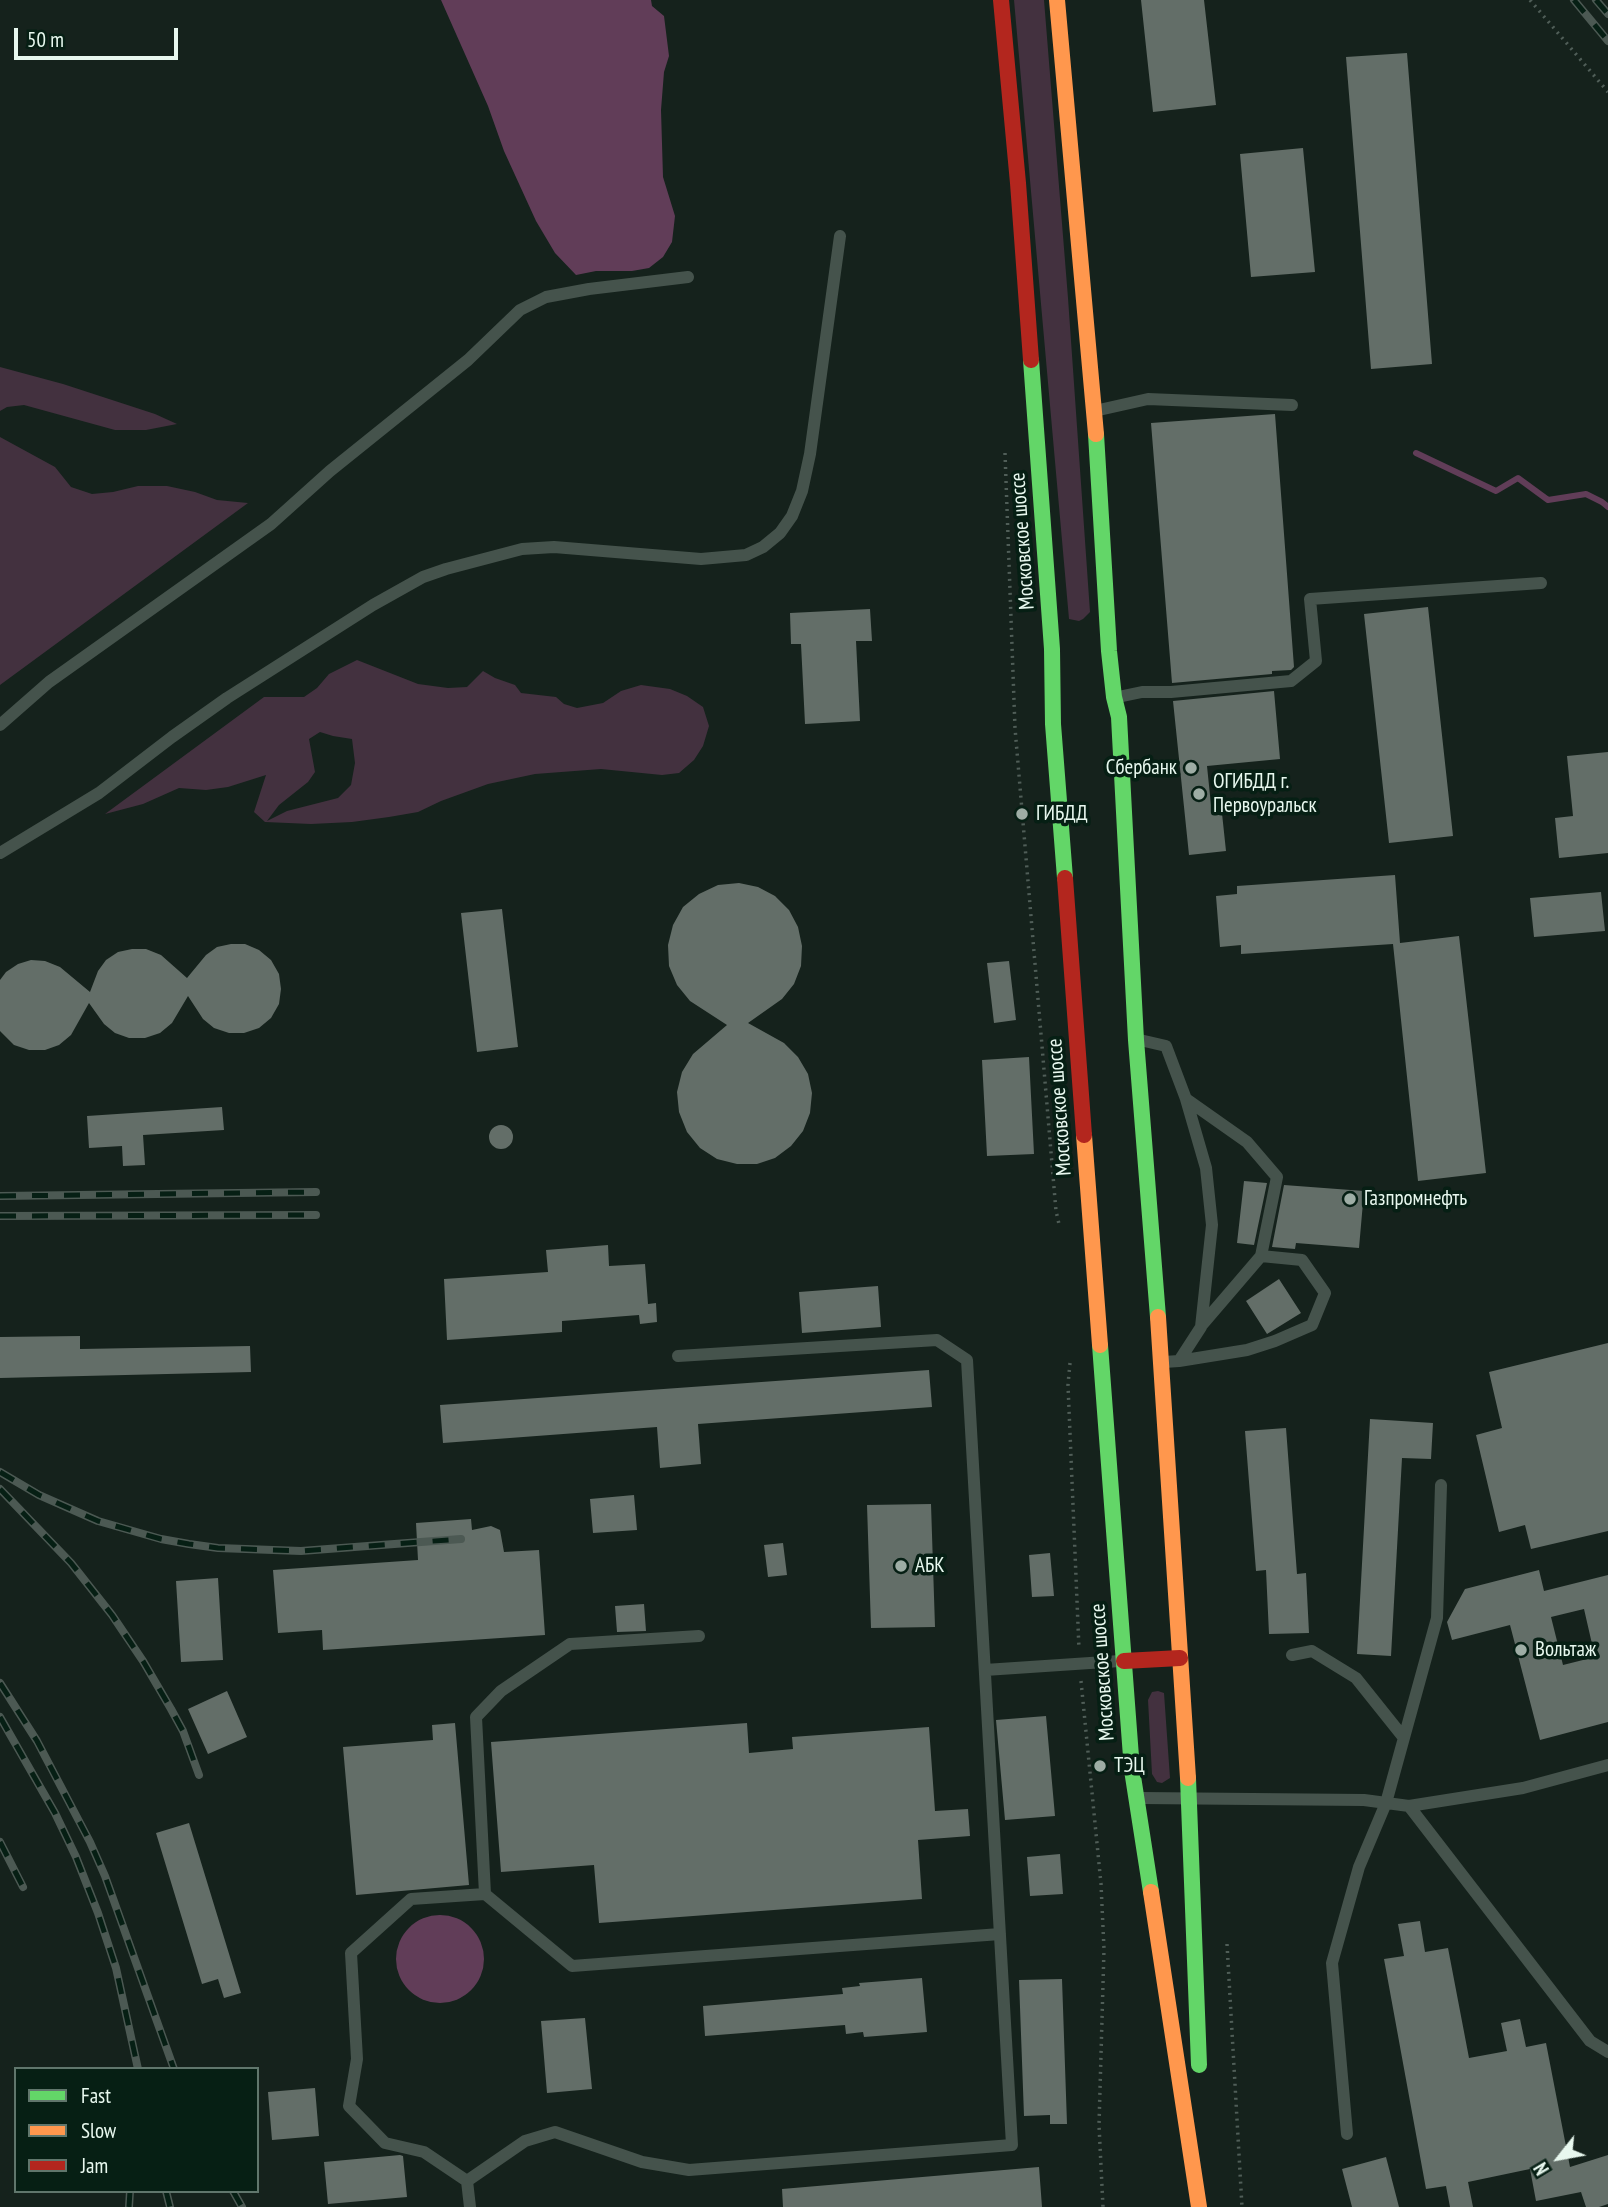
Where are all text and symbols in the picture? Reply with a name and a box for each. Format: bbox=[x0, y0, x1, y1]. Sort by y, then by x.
scale bar bbox=[18, 14, 182, 58]
text: 50 m bbox=[27, 26, 64, 53]
street label: Московское шоссе bbox=[1006, 472, 1040, 610]
place label: Сбербанк bbox=[1106, 755, 1177, 781]
marker: Сбербанк bbox=[1183, 760, 1199, 776]
place label: ОГИБДД г. Первоуральск bbox=[1213, 769, 1317, 819]
marker: ОГИБДД г. Первоуральск bbox=[1191, 786, 1207, 802]
place label: ГИБДД bbox=[1036, 801, 1088, 827]
marker: ГИБДД bbox=[1014, 806, 1030, 822]
street label: Московское шоссе bbox=[1043, 1038, 1077, 1176]
place label: Газпромнефть bbox=[1364, 1186, 1467, 1212]
marker: Газпромнефть bbox=[1342, 1191, 1358, 1207]
place label: АБК bbox=[915, 1553, 945, 1579]
marker: АБК bbox=[893, 1558, 909, 1574]
street label: Московское шоссе bbox=[1086, 1603, 1120, 1741]
place label: Вольтаж bbox=[1535, 1637, 1596, 1663]
marker: Вольтаж bbox=[1513, 1642, 1529, 1658]
place label: ТЭЦ bbox=[1114, 1753, 1145, 1779]
marker: ТЭЦ bbox=[1092, 1758, 1108, 1774]
legend bbox=[14, 2067, 259, 2193]
text: Fast bbox=[81, 2082, 111, 2109]
text: Slow bbox=[81, 2117, 116, 2144]
north arrow bbox=[1524, 2123, 1594, 2193]
text: Jam bbox=[81, 2152, 108, 2179]
text: N bbox=[1528, 2158, 1554, 2179]

